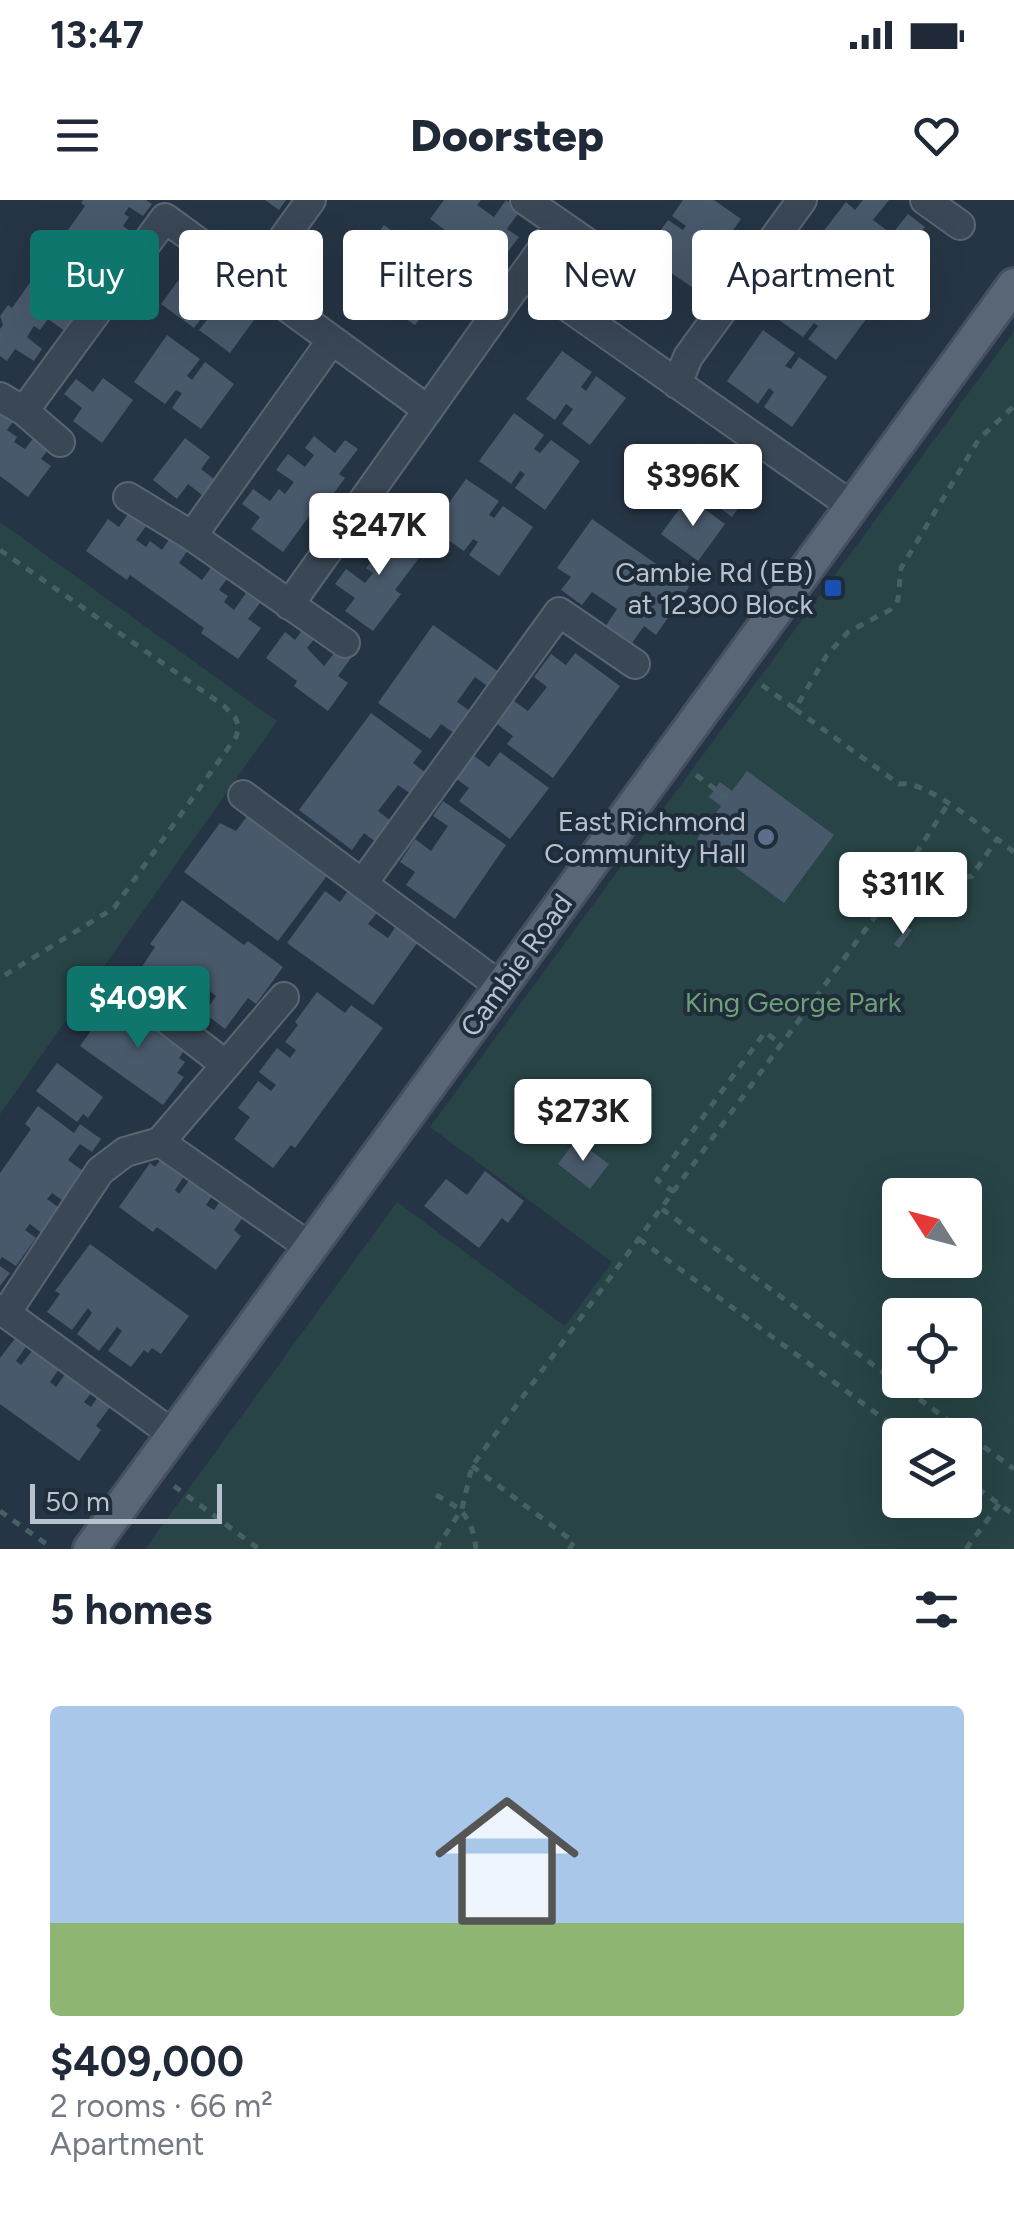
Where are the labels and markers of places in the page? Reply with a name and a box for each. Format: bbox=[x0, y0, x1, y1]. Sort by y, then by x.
pin: $396K bbox=[623, 444, 763, 529]
pin: $247K bbox=[309, 493, 449, 578]
place label: Cambie Rd (EB) at 12300 Block bbox=[615, 555, 813, 621]
marker: Cambie Rd (EB) at 12300 Block bbox=[822, 577, 844, 599]
place label: East Richmond Community Hall bbox=[544, 804, 746, 870]
marker: East Richmond Community Hall bbox=[755, 826, 777, 848]
pin: $311K bbox=[833, 852, 973, 937]
pin: $409K bbox=[68, 966, 208, 1051]
pin: $273K bbox=[513, 1079, 653, 1164]

